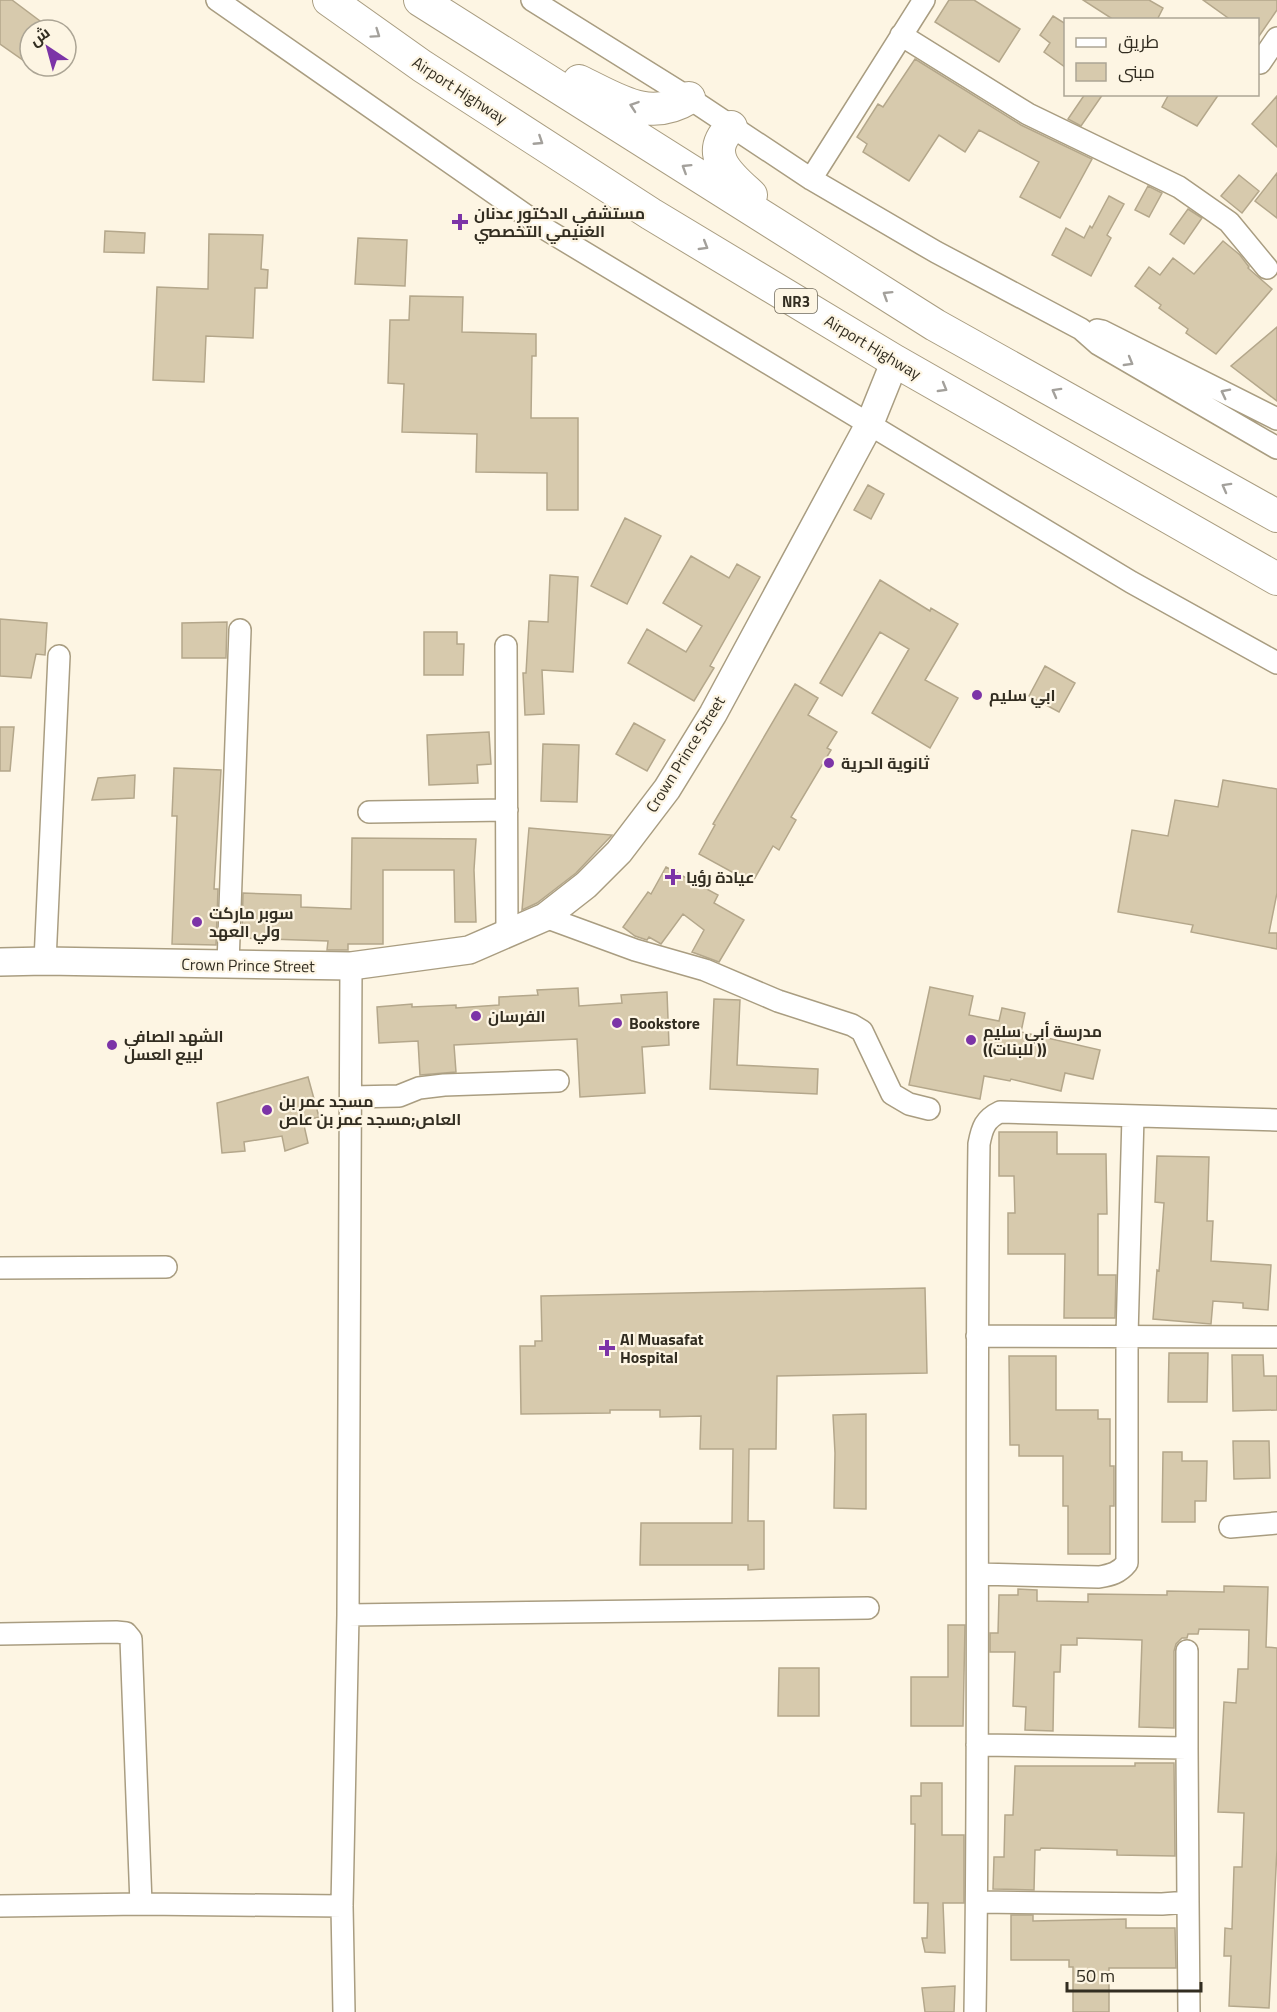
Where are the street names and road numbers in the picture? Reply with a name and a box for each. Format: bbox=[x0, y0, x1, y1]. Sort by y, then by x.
street label: Airport Highway bbox=[408, 50, 512, 130]
road number: NR3 bbox=[775, 289, 817, 313]
street label: Airport Highway bbox=[820, 309, 926, 385]
street label: Crown Prince Street bbox=[639, 691, 731, 817]
street label: Crown Prince Street bbox=[181, 952, 315, 978]

